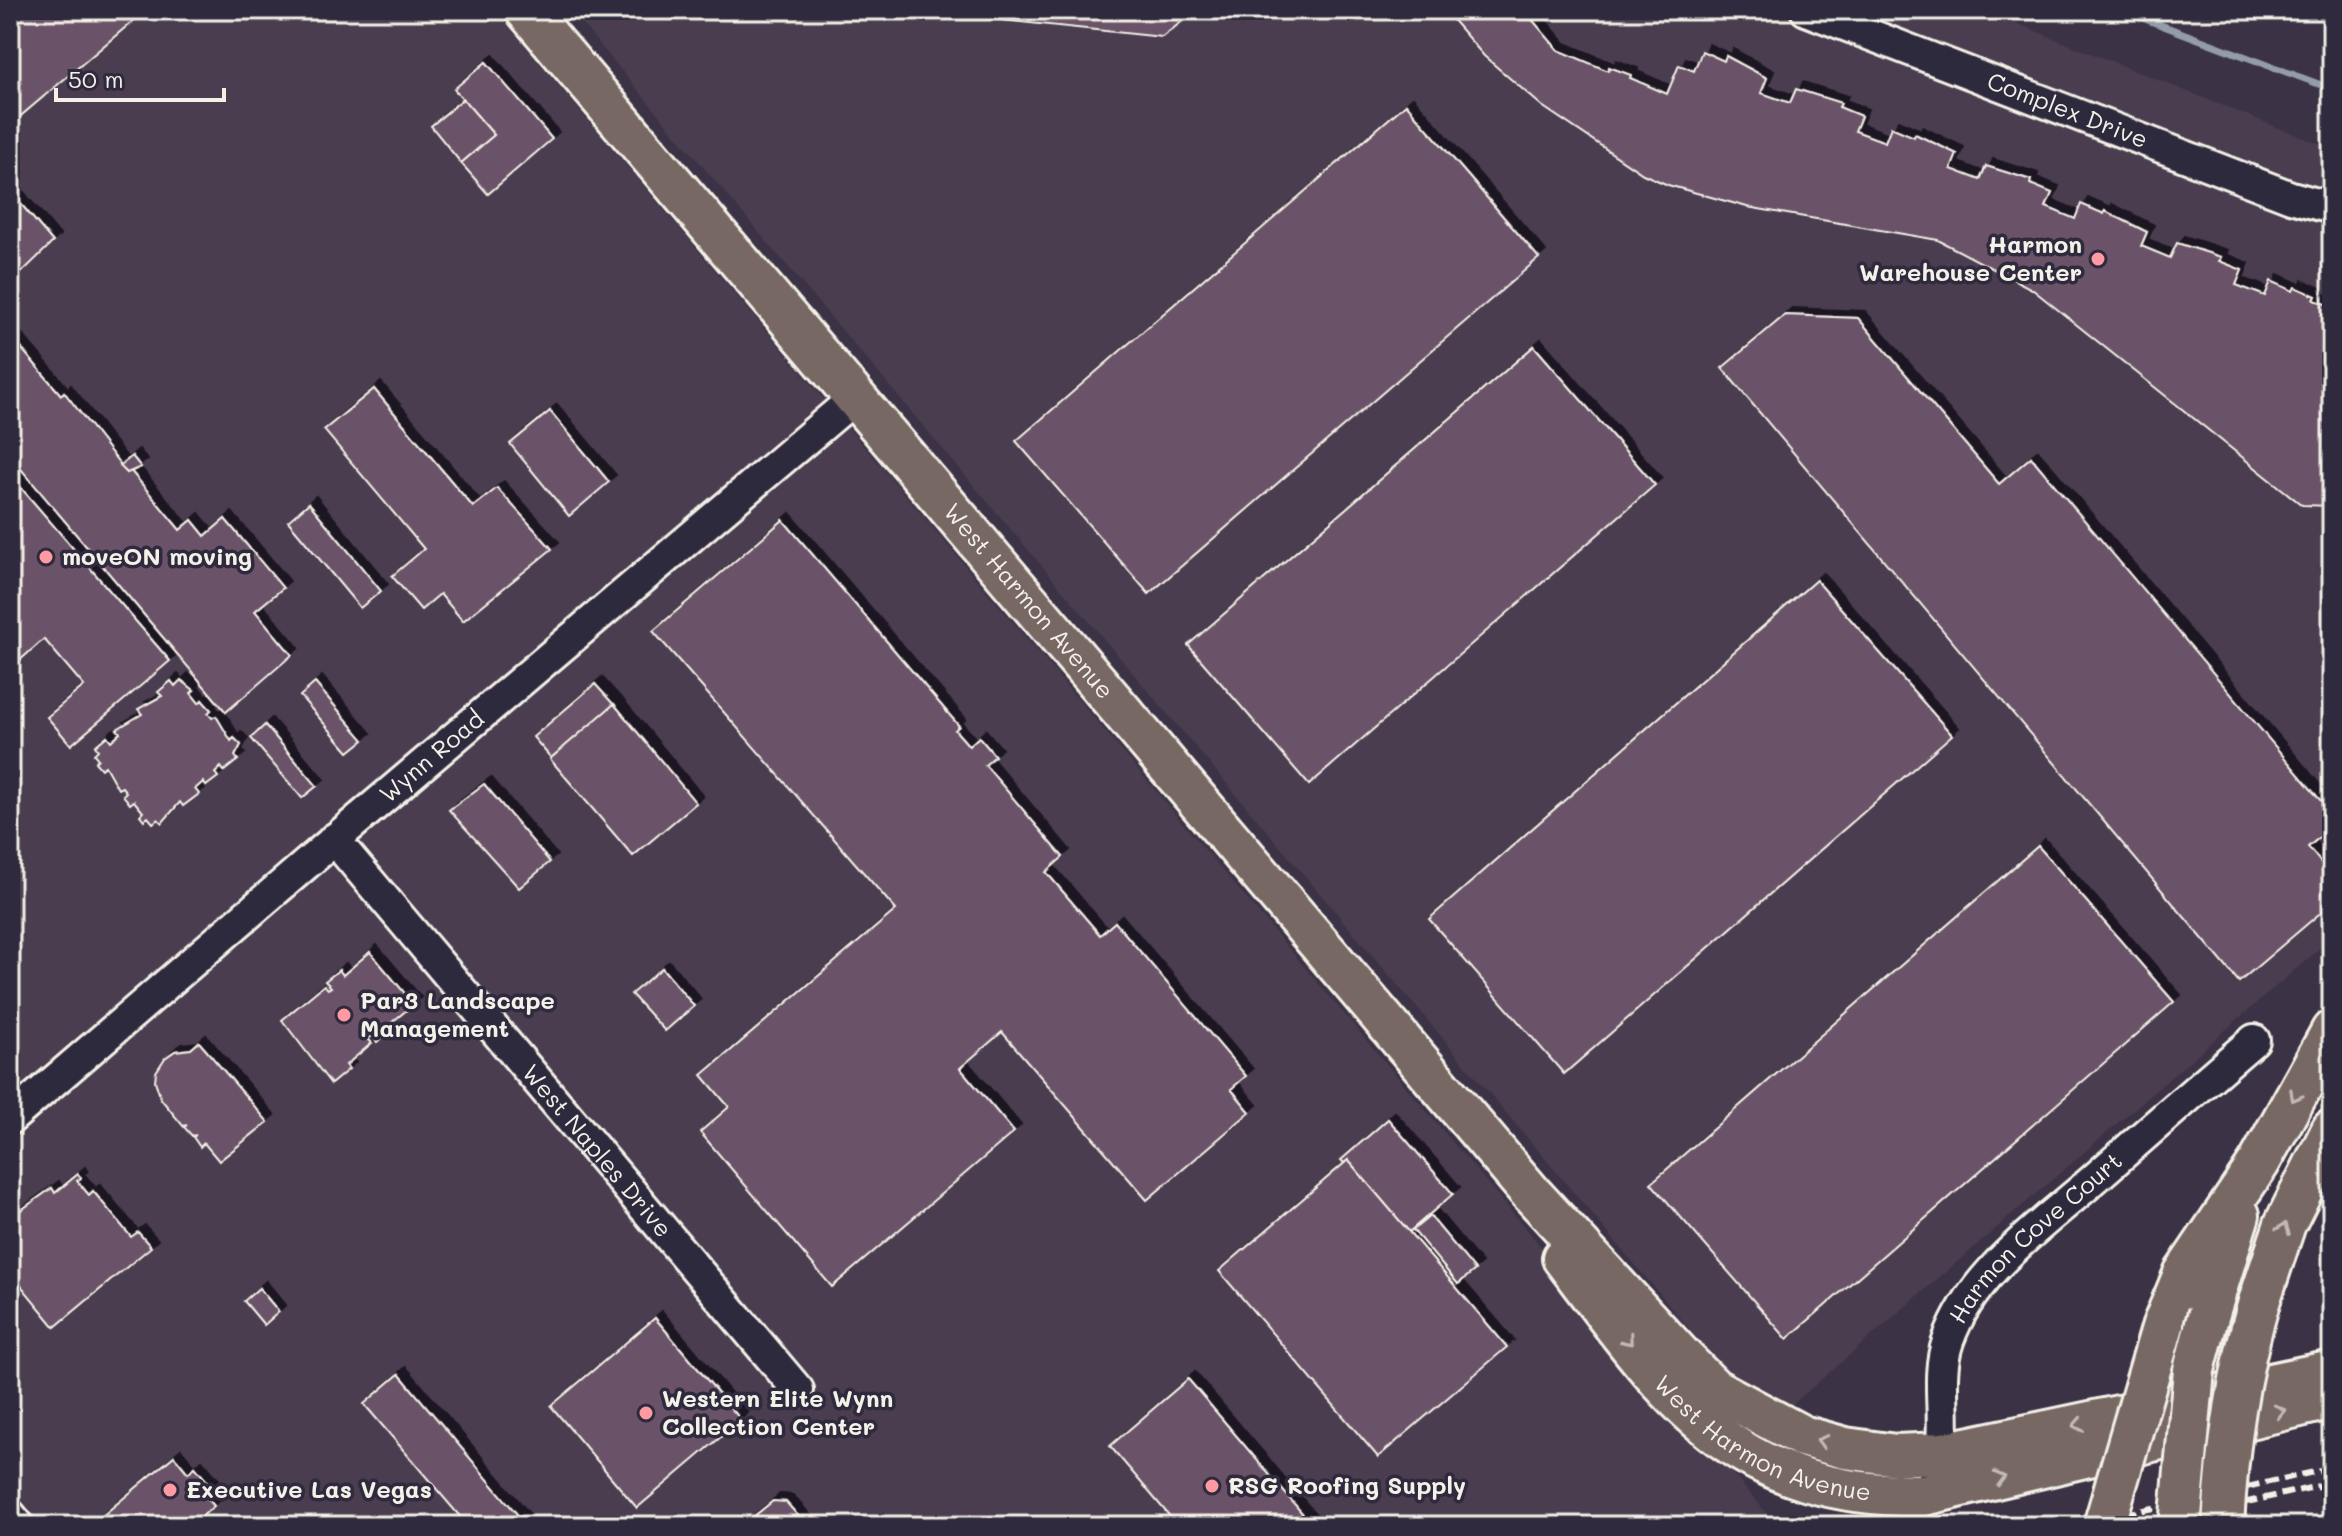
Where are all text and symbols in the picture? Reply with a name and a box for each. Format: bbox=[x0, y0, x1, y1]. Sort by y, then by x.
scale bar bbox=[56, 52, 224, 102]
text: 50 m bbox=[68, 63, 124, 94]
street label: Complex Drive bbox=[1983, 64, 2152, 154]
place label: Harmon Warehouse Center bbox=[1859, 228, 2082, 287]
marker: Harmon Warehouse Center bbox=[2089, 250, 2107, 268]
street label: West Harmon Avenue bbox=[938, 496, 1121, 705]
place label: moveON moving bbox=[62, 540, 252, 571]
marker: moveON moving bbox=[37, 548, 55, 566]
street label: Wynn Road bbox=[372, 703, 490, 809]
place label: Par3 Landscape Management bbox=[360, 984, 555, 1043]
marker: Par3 Landscape Management bbox=[335, 1006, 353, 1024]
street label: West Naples Drive bbox=[516, 1057, 680, 1243]
one-way arrow bbox=[2289, 1088, 2305, 1102]
street label: Harmon Cove Court bbox=[1941, 1145, 2128, 1328]
one-way arrow bbox=[2275, 1222, 2291, 1236]
one-way arrow bbox=[1618, 1330, 1633, 1345]
street label: West Harmon Avenue bbox=[1648, 1368, 1873, 1507]
place label: Western Elite Wynn Collection Center bbox=[662, 1382, 893, 1441]
one-way arrow bbox=[2273, 1403, 2286, 1420]
marker: Western Elite Wynn Collection Center bbox=[637, 1404, 655, 1422]
one-way arrow bbox=[2072, 1416, 2085, 1433]
one-way arrow bbox=[1816, 1434, 1830, 1451]
place label: RSG Roofing Supply bbox=[1228, 1469, 1466, 1500]
one-way arrow bbox=[1993, 1471, 2006, 1488]
place label: Executive Las Vegas bbox=[186, 1473, 432, 1504]
marker: RSG Roofing Supply bbox=[1203, 1477, 1221, 1495]
marker: Executive Las Vegas bbox=[161, 1481, 179, 1499]

